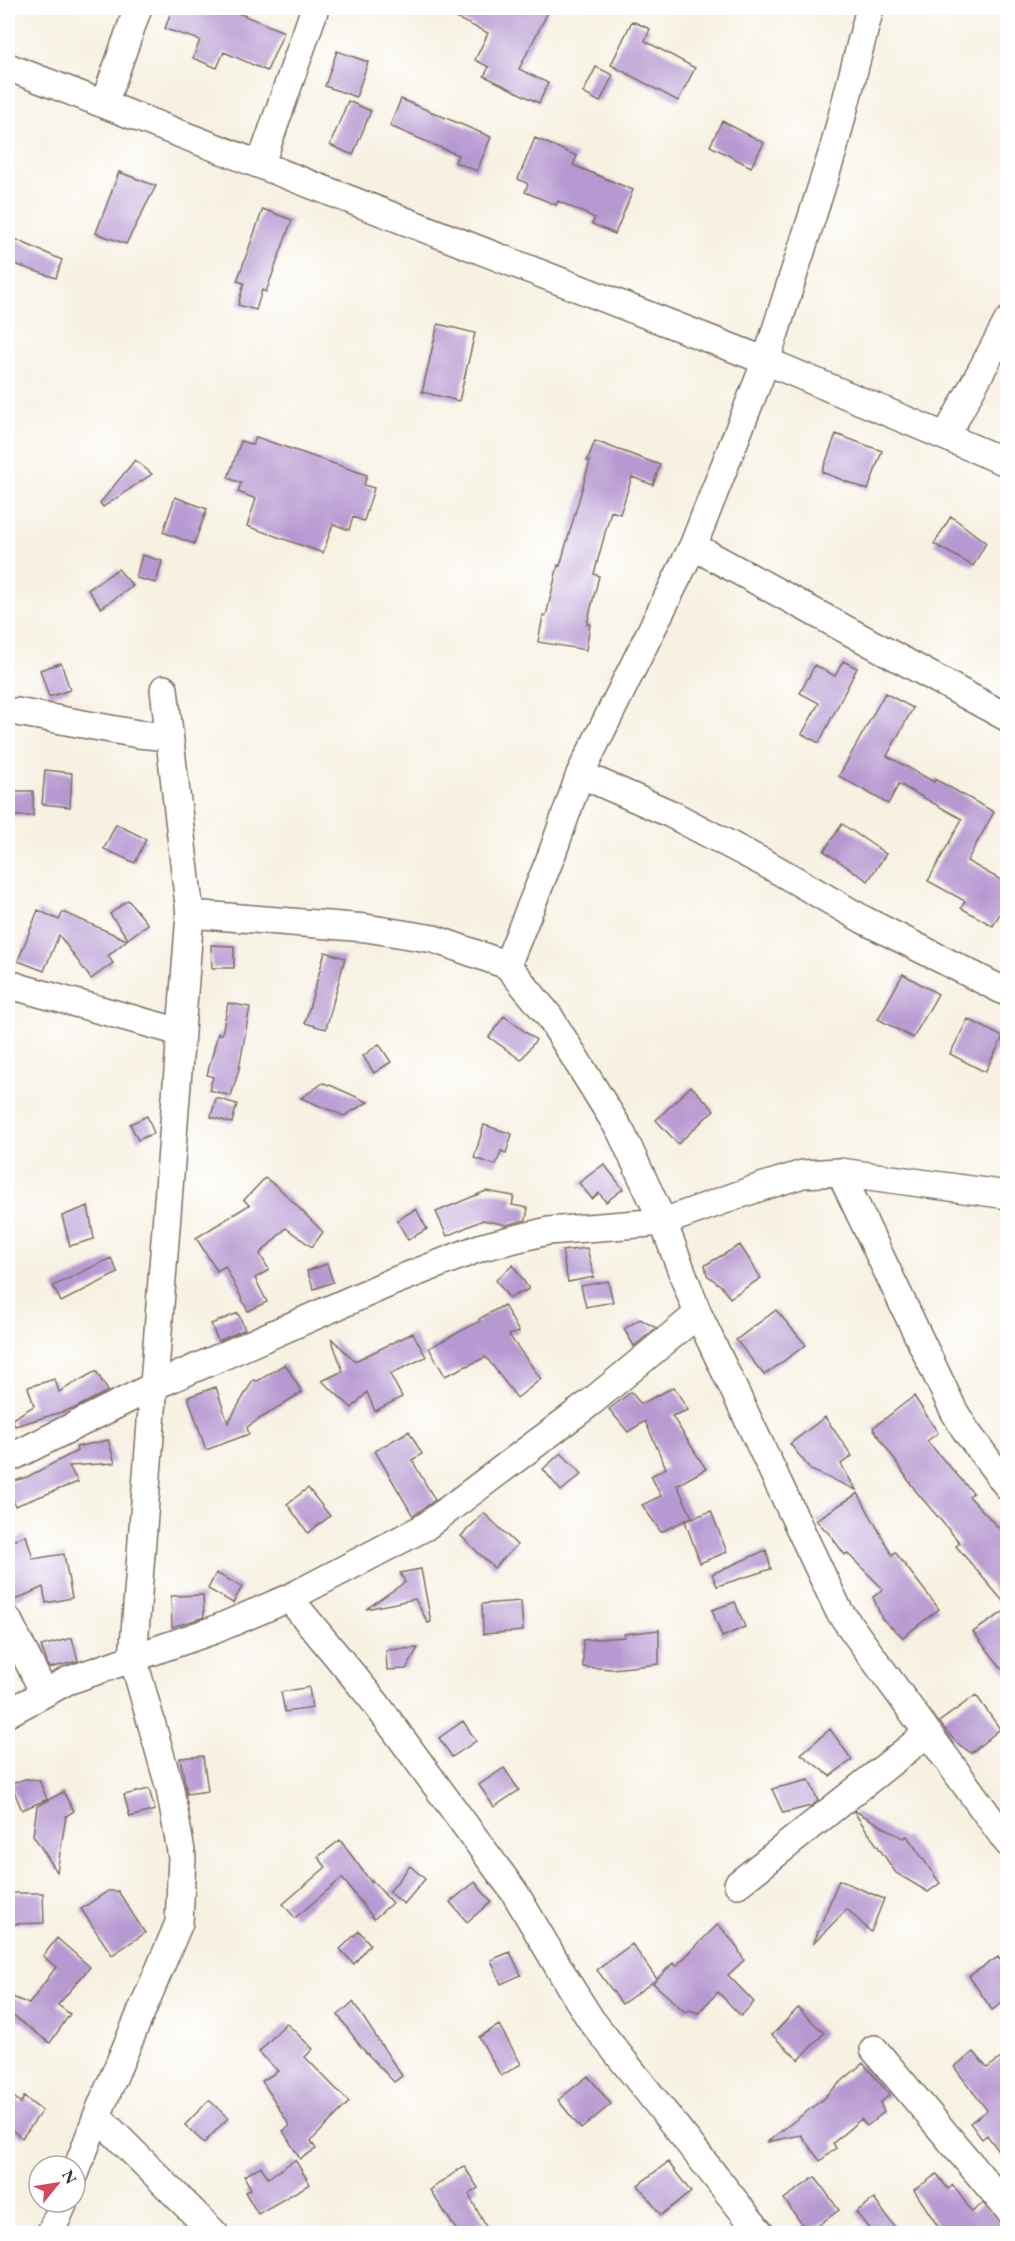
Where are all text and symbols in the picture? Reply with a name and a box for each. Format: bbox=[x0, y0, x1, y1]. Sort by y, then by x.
north arrow bbox=[27, 2154, 87, 2214]
text: N bbox=[57, 2166, 82, 2188]

